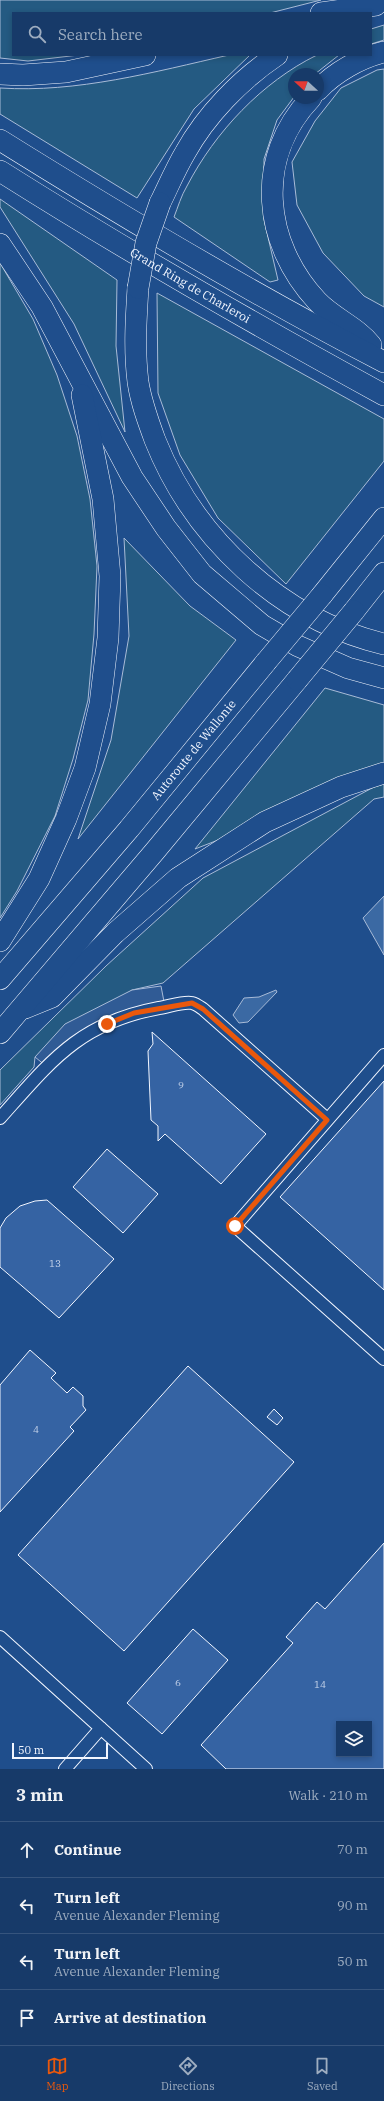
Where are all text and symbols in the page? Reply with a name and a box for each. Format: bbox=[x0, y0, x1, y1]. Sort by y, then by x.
search box bbox=[12, 12, 372, 56]
icon: search bbox=[26, 23, 48, 45]
text: Search here bbox=[58, 25, 143, 44]
north arrow bbox=[288, 68, 324, 104]
street label: Grand Ring de Charleroi bbox=[127, 244, 253, 326]
street label: Autoroute de Wallonie bbox=[148, 696, 239, 803]
route end bbox=[98, 1015, 116, 1033]
house number: 9 bbox=[178, 1079, 184, 1092]
route start bbox=[226, 1217, 244, 1235]
house number: 13 bbox=[49, 1257, 61, 1270]
house number: 4 bbox=[33, 1423, 39, 1436]
house number: 6 bbox=[175, 1676, 181, 1689]
house number: 14 bbox=[314, 1678, 326, 1691]
map controls bbox=[336, 1721, 372, 1757]
button: layers bbox=[336, 1721, 372, 1757]
scale bar bbox=[12, 1741, 108, 1760]
text: 50 m bbox=[18, 1743, 44, 1757]
text: 3 min bbox=[16, 1784, 64, 1806]
text: Walk · 210 m bbox=[289, 1787, 368, 1804]
icon: ahead bbox=[16, 1839, 38, 1861]
text: Continue bbox=[54, 1840, 121, 1859]
text: 70 m bbox=[337, 1841, 368, 1858]
text: Turn left bbox=[54, 1888, 120, 1907]
icon: left bbox=[16, 1895, 38, 1917]
text: 90 m bbox=[337, 1897, 368, 1914]
text: Avenue Alexander Fleming bbox=[54, 1907, 219, 1924]
text: Turn left bbox=[54, 1944, 120, 1963]
icon: left bbox=[16, 1951, 38, 1973]
text: 50 m bbox=[337, 1953, 368, 1970]
text: Avenue Alexander Fleming bbox=[54, 1963, 219, 1980]
icon: arrive bbox=[16, 2007, 38, 2029]
text: Arrive at destination bbox=[54, 2008, 206, 2027]
tab: Map bbox=[46, 2055, 69, 2093]
tab: Directions bbox=[161, 2055, 215, 2093]
tab: Saved bbox=[307, 2055, 338, 2093]

